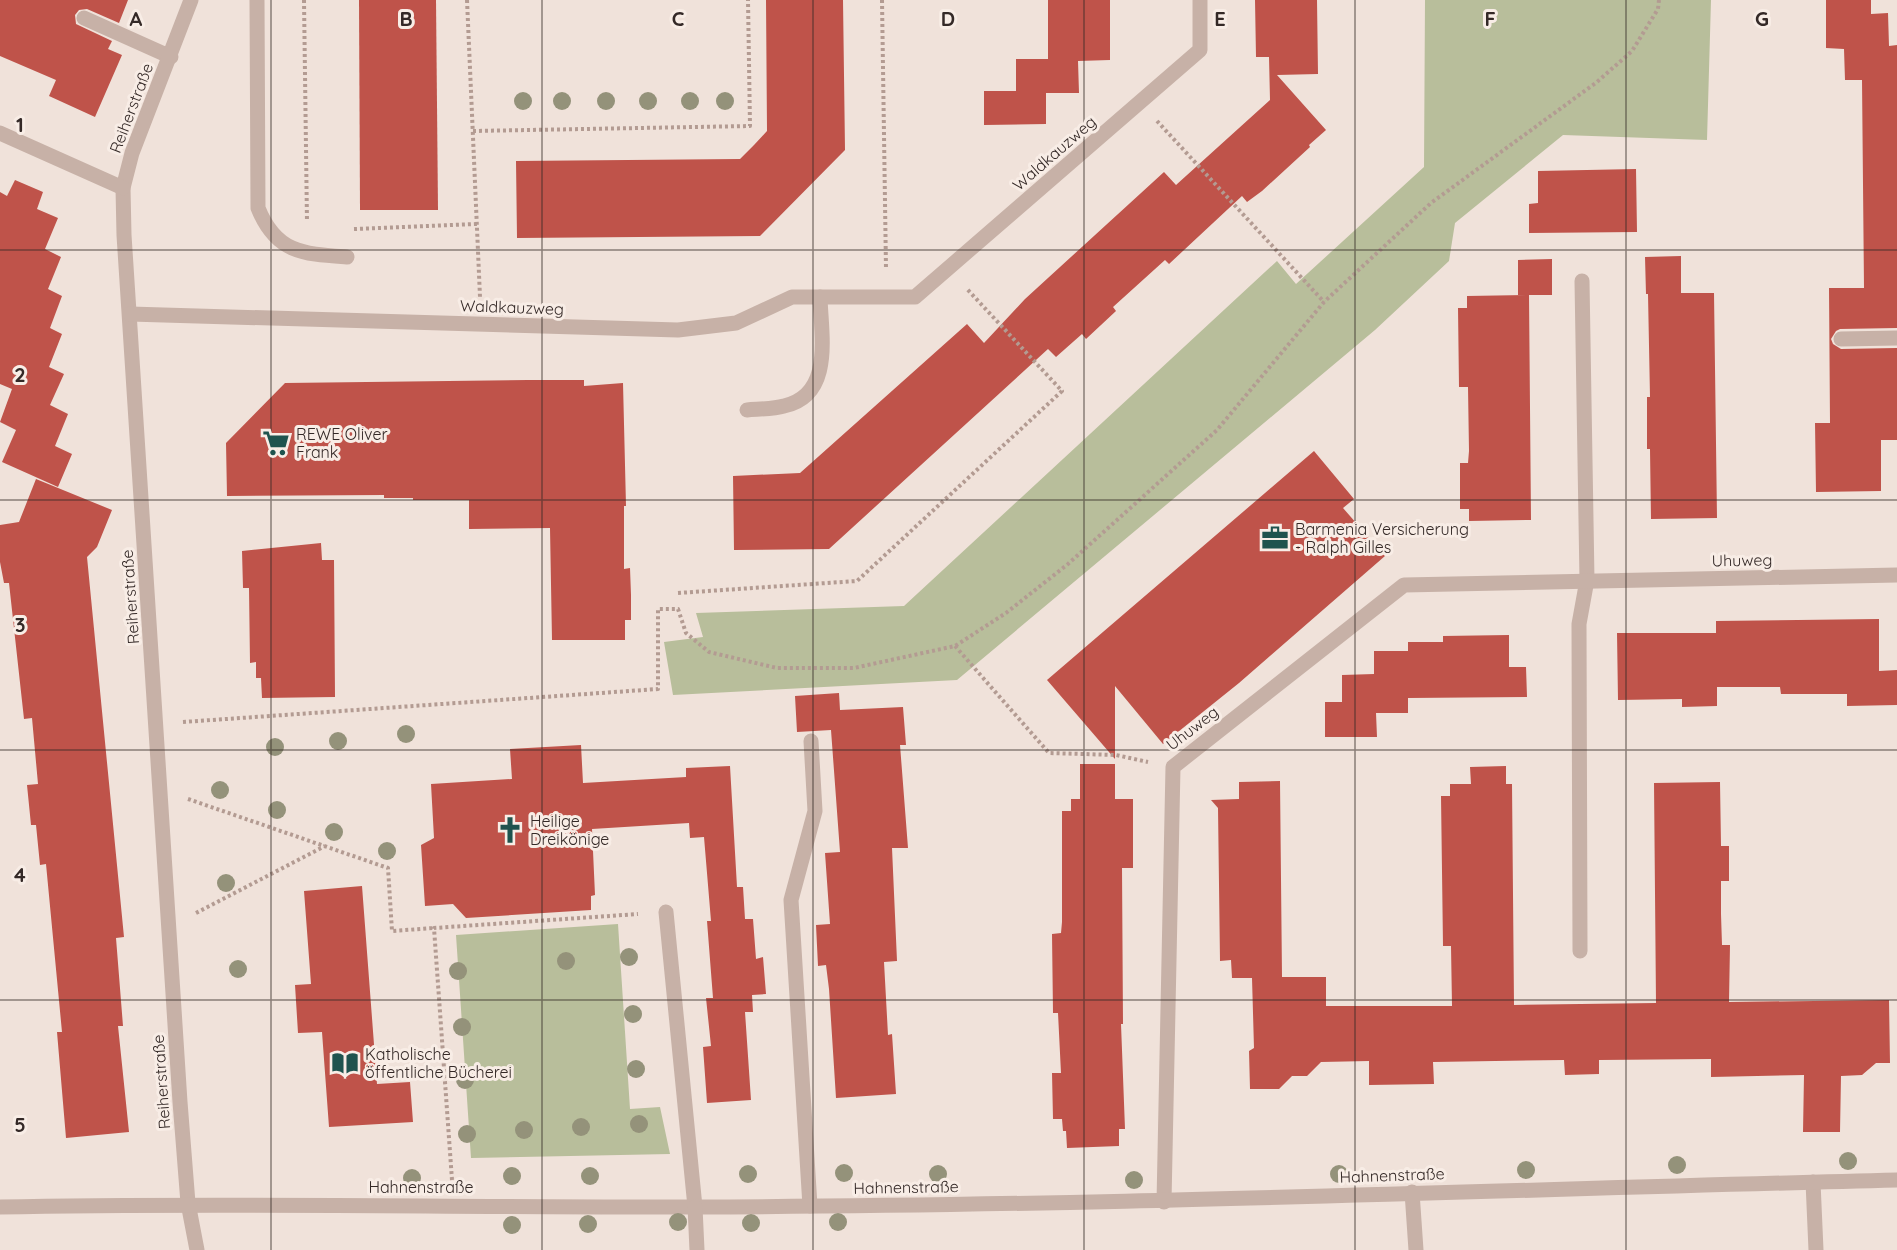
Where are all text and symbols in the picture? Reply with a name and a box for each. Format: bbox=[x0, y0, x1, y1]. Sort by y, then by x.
text: A bbox=[130, 6, 143, 31]
text: B bbox=[399, 6, 413, 31]
text: C bbox=[672, 6, 685, 31]
text: D bbox=[941, 6, 955, 31]
text: E bbox=[1214, 6, 1226, 31]
text: F bbox=[1484, 6, 1496, 31]
text: G bbox=[1755, 6, 1769, 31]
street label: Reiherstraße bbox=[105, 60, 157, 156]
street label: Waldkauzweg bbox=[1008, 111, 1100, 195]
text: 1 bbox=[16, 112, 24, 137]
street label: Waldkauzweg bbox=[460, 295, 564, 319]
text: 2 bbox=[14, 362, 26, 387]
place label: REWE Oliver Frank bbox=[296, 424, 388, 462]
supermarket icon: REWE Oliver Frank bbox=[261, 428, 291, 458]
place label: Barmenia Versicherung - Ralph Gilles bbox=[1295, 519, 1469, 557]
office icon: Barmenia Versicherung - Ralph Gilles bbox=[1260, 523, 1290, 553]
street label: Reiherstraße bbox=[117, 549, 143, 645]
street label: Uhuweg bbox=[1712, 549, 1772, 571]
text: 3 bbox=[15, 612, 25, 637]
street label: Uhuweg bbox=[1162, 701, 1222, 755]
place label: Heilige Dreikönige bbox=[530, 811, 609, 849]
church icon: Heilige Dreikönige bbox=[495, 815, 525, 845]
text: 4 bbox=[14, 862, 26, 887]
street label: Reiherstraße bbox=[148, 1034, 174, 1130]
place label: Katholische öffentliche Bücherei bbox=[365, 1044, 512, 1082]
library icon: Katholische öffentliche Bücherei bbox=[330, 1048, 360, 1078]
text: 5 bbox=[14, 1112, 26, 1137]
street label: Hahnenstraße bbox=[1339, 1163, 1445, 1187]
street label: Hahnenstraße bbox=[853, 1176, 959, 1198]
street label: Hahnenstraße bbox=[368, 1177, 474, 1197]

